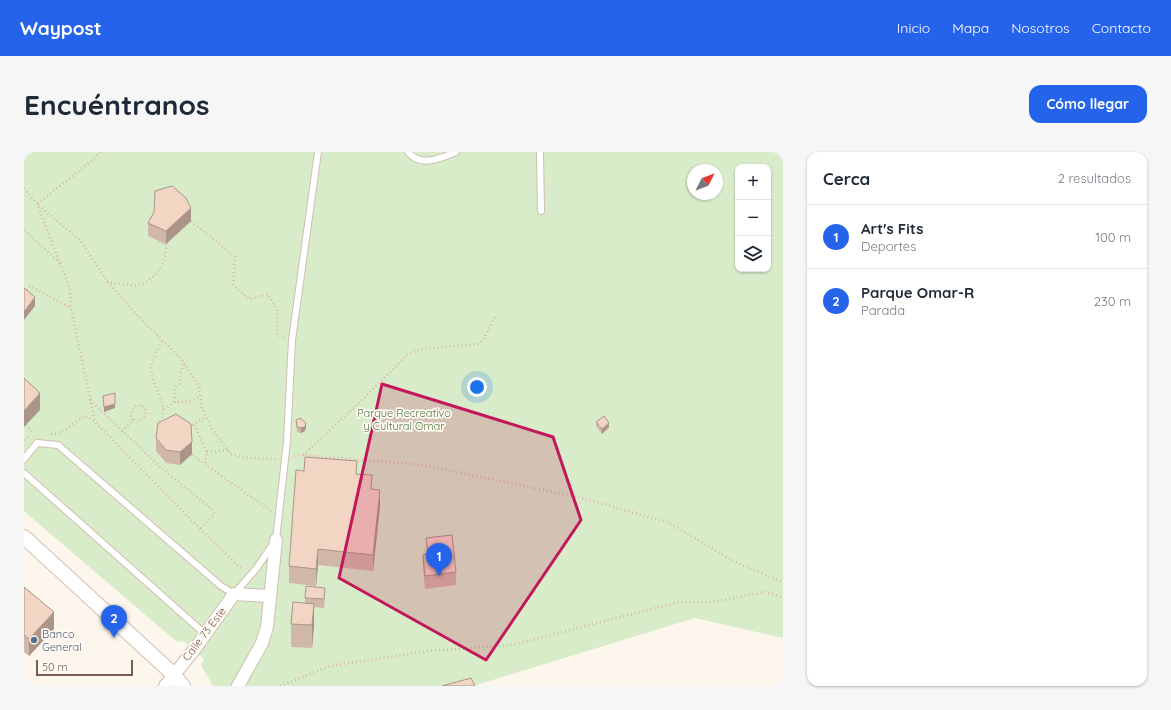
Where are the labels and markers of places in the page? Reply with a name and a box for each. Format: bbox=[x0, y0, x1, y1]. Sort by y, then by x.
pin: 1 bbox=[426, 543, 452, 576]
pin: 2 bbox=[101, 605, 127, 638]
place label: Banco General bbox=[42, 627, 82, 654]
marker: Banco General bbox=[29, 635, 39, 645]

